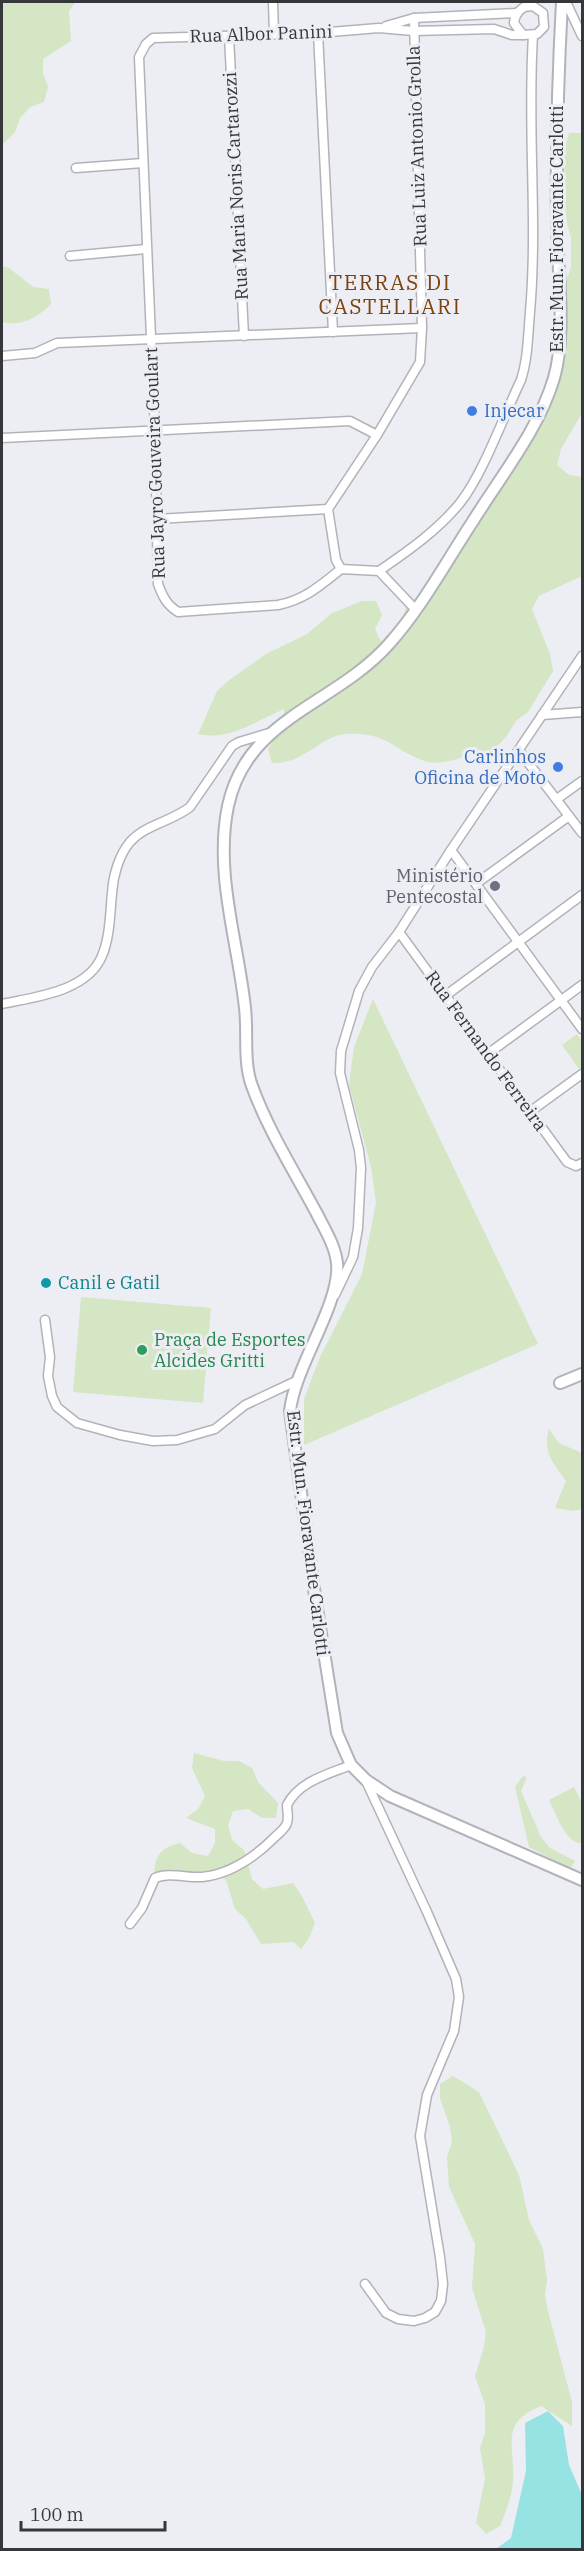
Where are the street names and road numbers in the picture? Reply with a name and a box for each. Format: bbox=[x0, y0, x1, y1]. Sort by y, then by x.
street label: Rua Albor Panini bbox=[189, 19, 333, 47]
street label: Rua Luiz Antonio Grolla bbox=[401, 45, 432, 247]
street label: Rua Maria Noris Cartarozzi bbox=[218, 71, 253, 301]
street label: Estr. Mun. Fioravante Carlotti bbox=[545, 105, 568, 353]
street label: Rua Jayro Gouveira Goulart bbox=[139, 347, 170, 579]
street label: Rua Fernando Ferreira bbox=[420, 966, 552, 1136]
street label: Estr. Mun. Fioravante Carlotti bbox=[282, 1409, 335, 1657]

